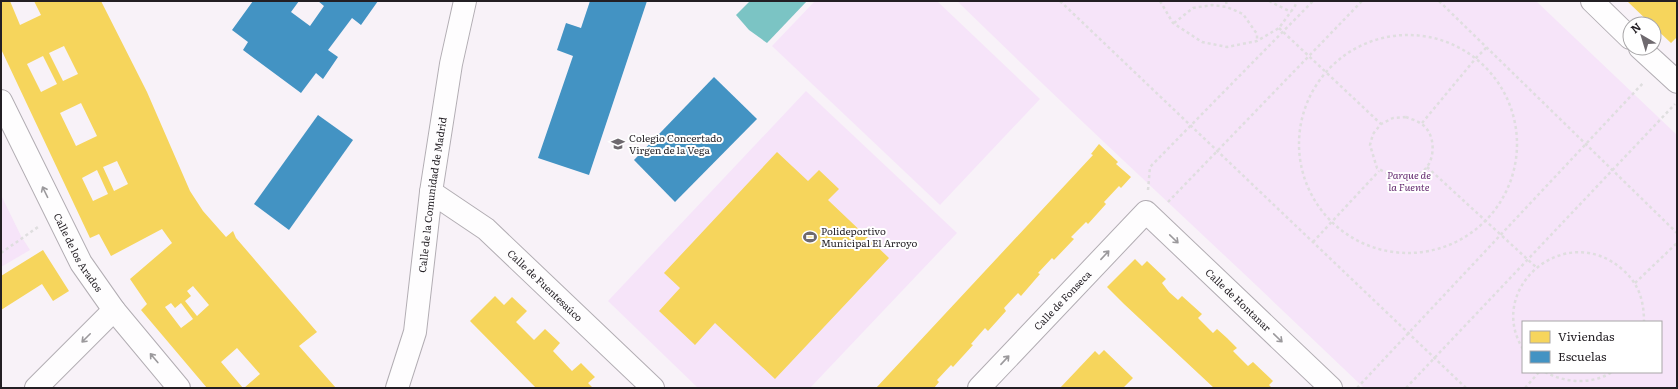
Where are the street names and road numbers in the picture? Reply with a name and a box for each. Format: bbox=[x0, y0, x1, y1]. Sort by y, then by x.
street label: Calle de la Comunidad de Madrid bbox=[414, 116, 450, 273]
street label: Calle de los Arados bbox=[50, 210, 107, 295]
street label: Calle de Fuentesaúco bbox=[505, 245, 587, 325]
street label: Calle de Hontanar bbox=[1202, 264, 1275, 335]
street label: Calle de Fonseca bbox=[1030, 266, 1094, 333]

